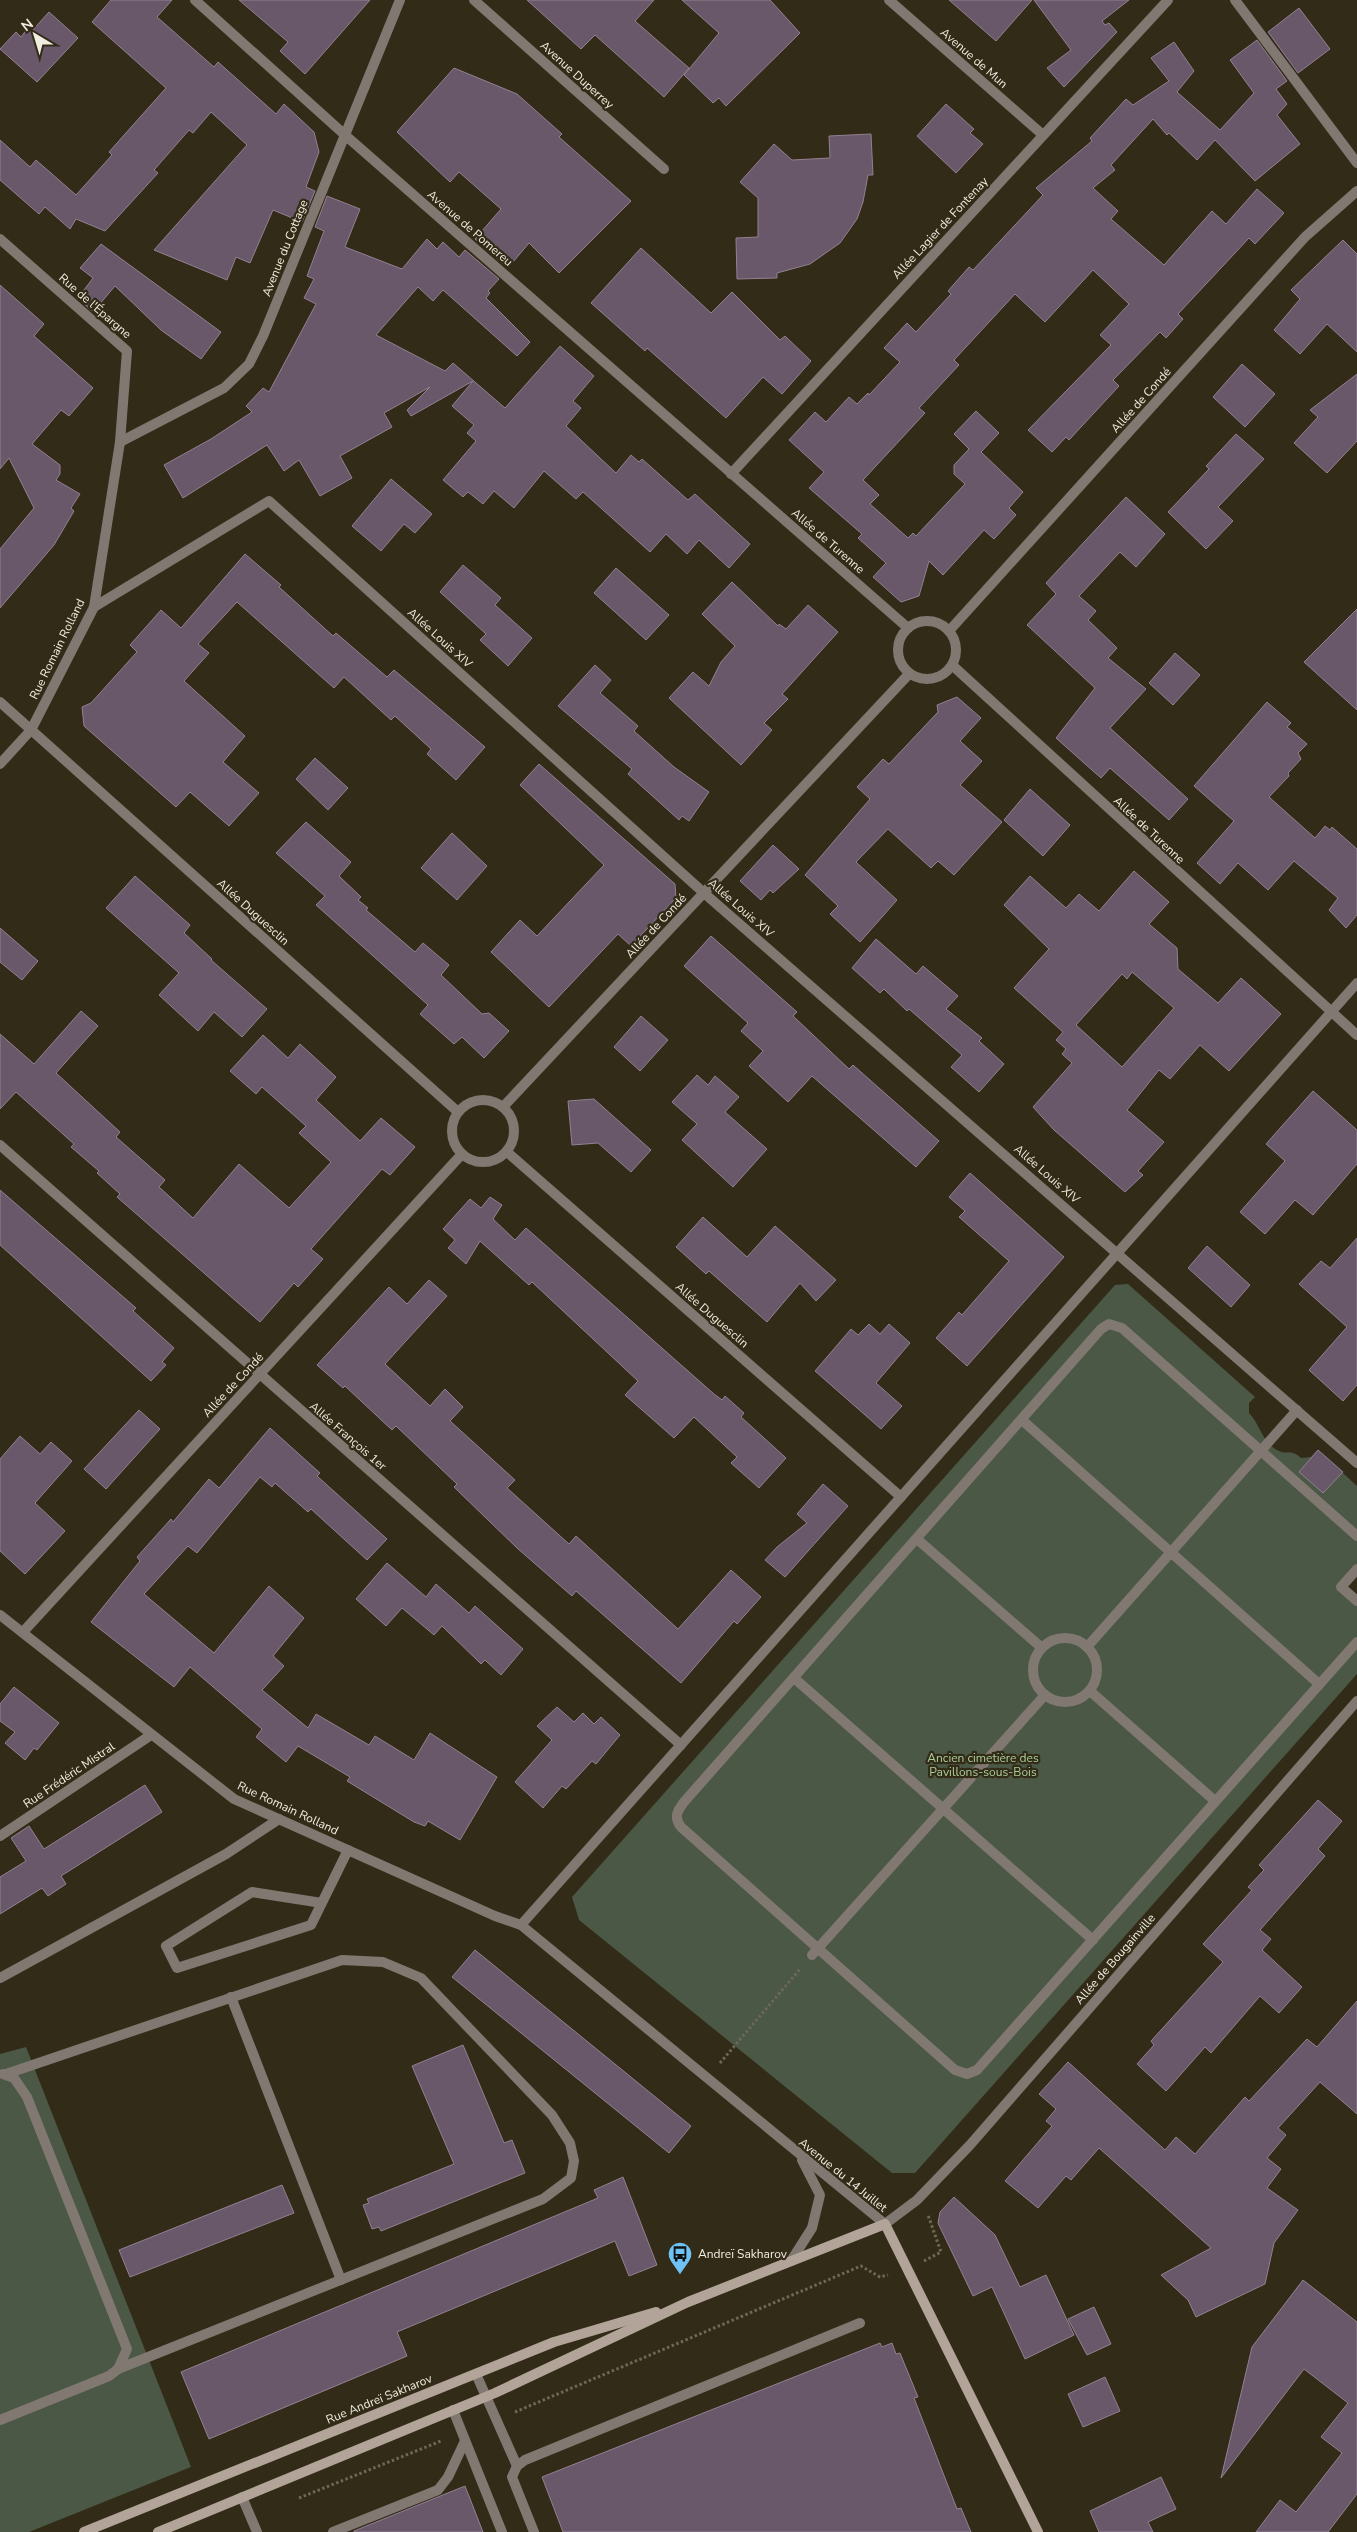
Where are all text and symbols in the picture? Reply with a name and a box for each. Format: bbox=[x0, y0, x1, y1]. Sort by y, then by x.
north arrow bbox=[10, 10, 60, 60]
text: N bbox=[17, 14, 37, 36]
street label: Avenue de Mun bbox=[937, 24, 1011, 92]
street label: Avenue Duperrey bbox=[537, 38, 618, 113]
street label: Allée Lagier de Fontenay bbox=[888, 173, 992, 283]
street label: Avenue de Pomereu bbox=[424, 186, 516, 270]
street label: Avenue du Cottage bbox=[258, 197, 312, 299]
street label: Rue de l'Épargne bbox=[55, 270, 135, 342]
street label: Allée de Condé bbox=[1107, 364, 1175, 436]
street label: Allée de Turenne bbox=[788, 505, 868, 577]
street label: Rue Romain Rolland bbox=[26, 596, 88, 702]
street label: Allée Louis XIV bbox=[404, 605, 476, 672]
street label: Allée de Turenne bbox=[1110, 793, 1188, 867]
street label: Allée Duguesclin bbox=[213, 875, 293, 949]
street label: Allée Louis XIV bbox=[705, 875, 778, 942]
street label: Allée de Condé bbox=[622, 890, 690, 962]
street label: Allée Louis XIV bbox=[1011, 1141, 1084, 1208]
street label: Allée Duguesclin bbox=[672, 1279, 752, 1351]
street label: Allée de Condé bbox=[199, 1349, 267, 1421]
street label: Allée François 1er bbox=[306, 1398, 390, 1474]
street label: Rue Frédéric Mistral bbox=[20, 1738, 118, 1812]
park label: Ancien cimetière des Pavillons-sous-Bois bbox=[927, 1750, 1039, 1780]
street label: Rue Romain Rolland bbox=[235, 1778, 341, 1838]
street label: Allée de Bougainville bbox=[1071, 1910, 1159, 2008]
street label: Avenue du 14 Juillet bbox=[796, 2134, 891, 2216]
bus stop icon: Andreï Sakharov bbox=[667, 2241, 693, 2275]
place label: Andreï Sakharov bbox=[698, 2246, 788, 2262]
street label: Rue Andreï Sakharov bbox=[324, 2370, 435, 2428]

